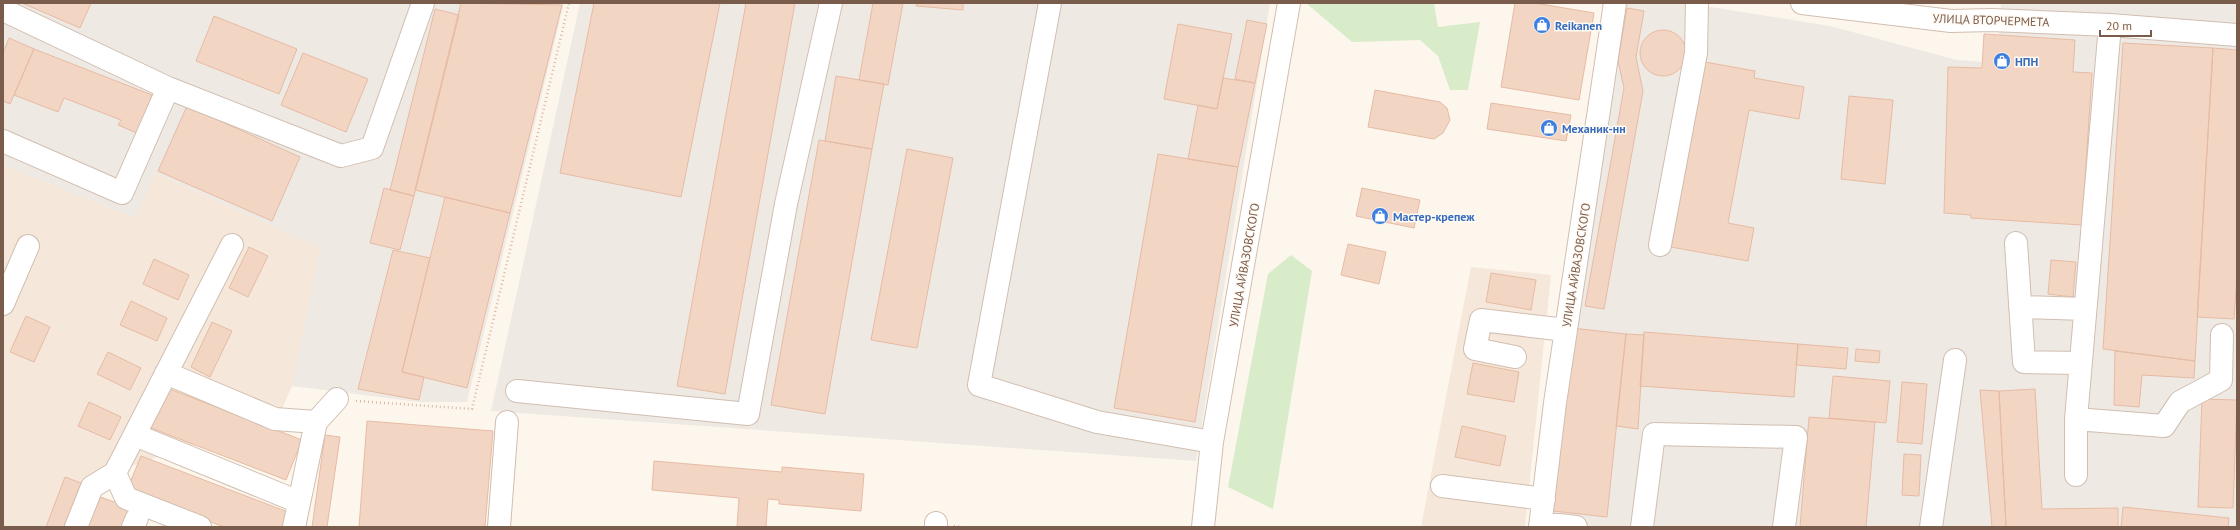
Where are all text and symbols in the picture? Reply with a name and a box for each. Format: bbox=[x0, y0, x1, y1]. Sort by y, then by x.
street label: УЛИЦА ВТОРЧЕРМЕТА bbox=[1932, 10, 2050, 30]
scale bar bbox=[2100, 12, 2151, 38]
shop icon: Reikanen bbox=[1532, 15, 1552, 35]
place label: Reikanen bbox=[1555, 18, 1602, 33]
text: 20 m bbox=[2106, 18, 2132, 33]
shop icon: НПН bbox=[1992, 51, 2012, 71]
place label: НПН bbox=[2015, 54, 2038, 69]
shop icon: Механик-нн bbox=[1539, 118, 1559, 138]
place label: Механик-нн bbox=[1562, 121, 1626, 136]
street label: УЛИЦА АЙВАЗОВСКОГО bbox=[1226, 202, 1262, 328]
street label: УЛИЦА АЙВАЗОВСКОГО bbox=[1559, 202, 1593, 328]
shop icon: Мастер-крепеж bbox=[1370, 206, 1390, 226]
place label: Мастер-крепеж bbox=[1393, 209, 1475, 224]

